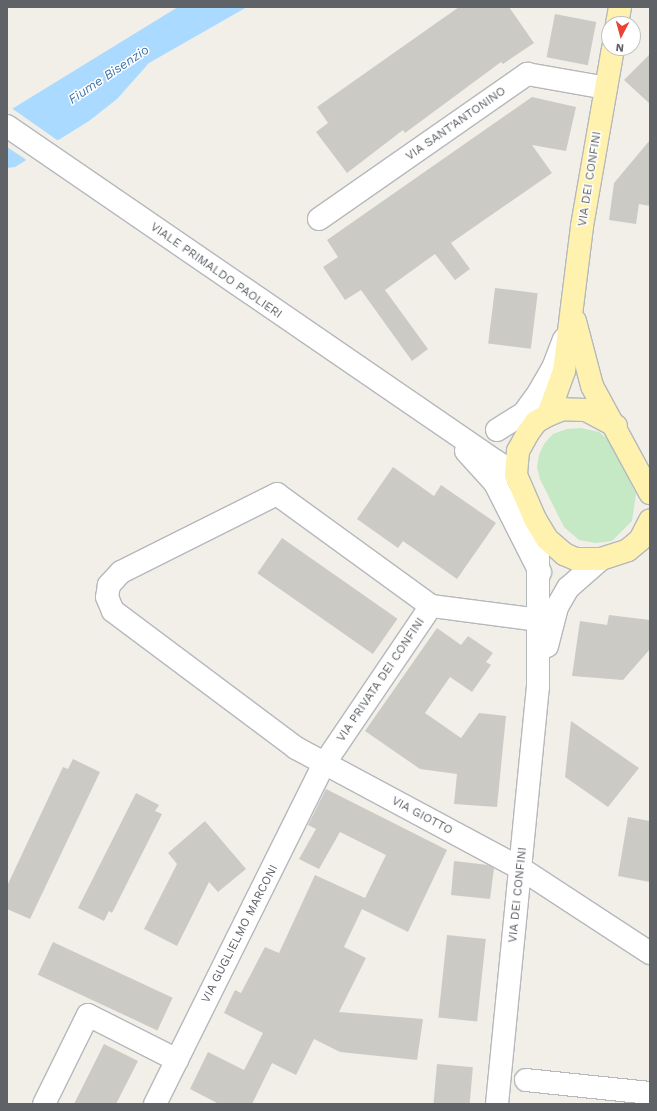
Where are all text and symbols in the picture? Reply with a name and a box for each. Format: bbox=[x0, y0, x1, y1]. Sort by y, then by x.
north arrow bbox=[601, 16, 641, 56]
text: N bbox=[615, 41, 625, 54]
water label: Fiume Bisenzio bbox=[66, 42, 152, 108]
street label: VIA SANT'ANTONINO bbox=[403, 84, 509, 164]
street label: VIA DEI CONFINI bbox=[575, 130, 605, 228]
street label: VIALE PRIMALDO PAOLIERI bbox=[147, 220, 285, 322]
street label: VIA PRIVATA DEI CONFINI bbox=[334, 615, 428, 745]
street label: VIA GIOTTO bbox=[389, 794, 455, 838]
street label: VIA DEI CONFINI bbox=[506, 846, 530, 944]
street label: VIA GUGLIELMO MARCONI bbox=[199, 862, 281, 1006]

